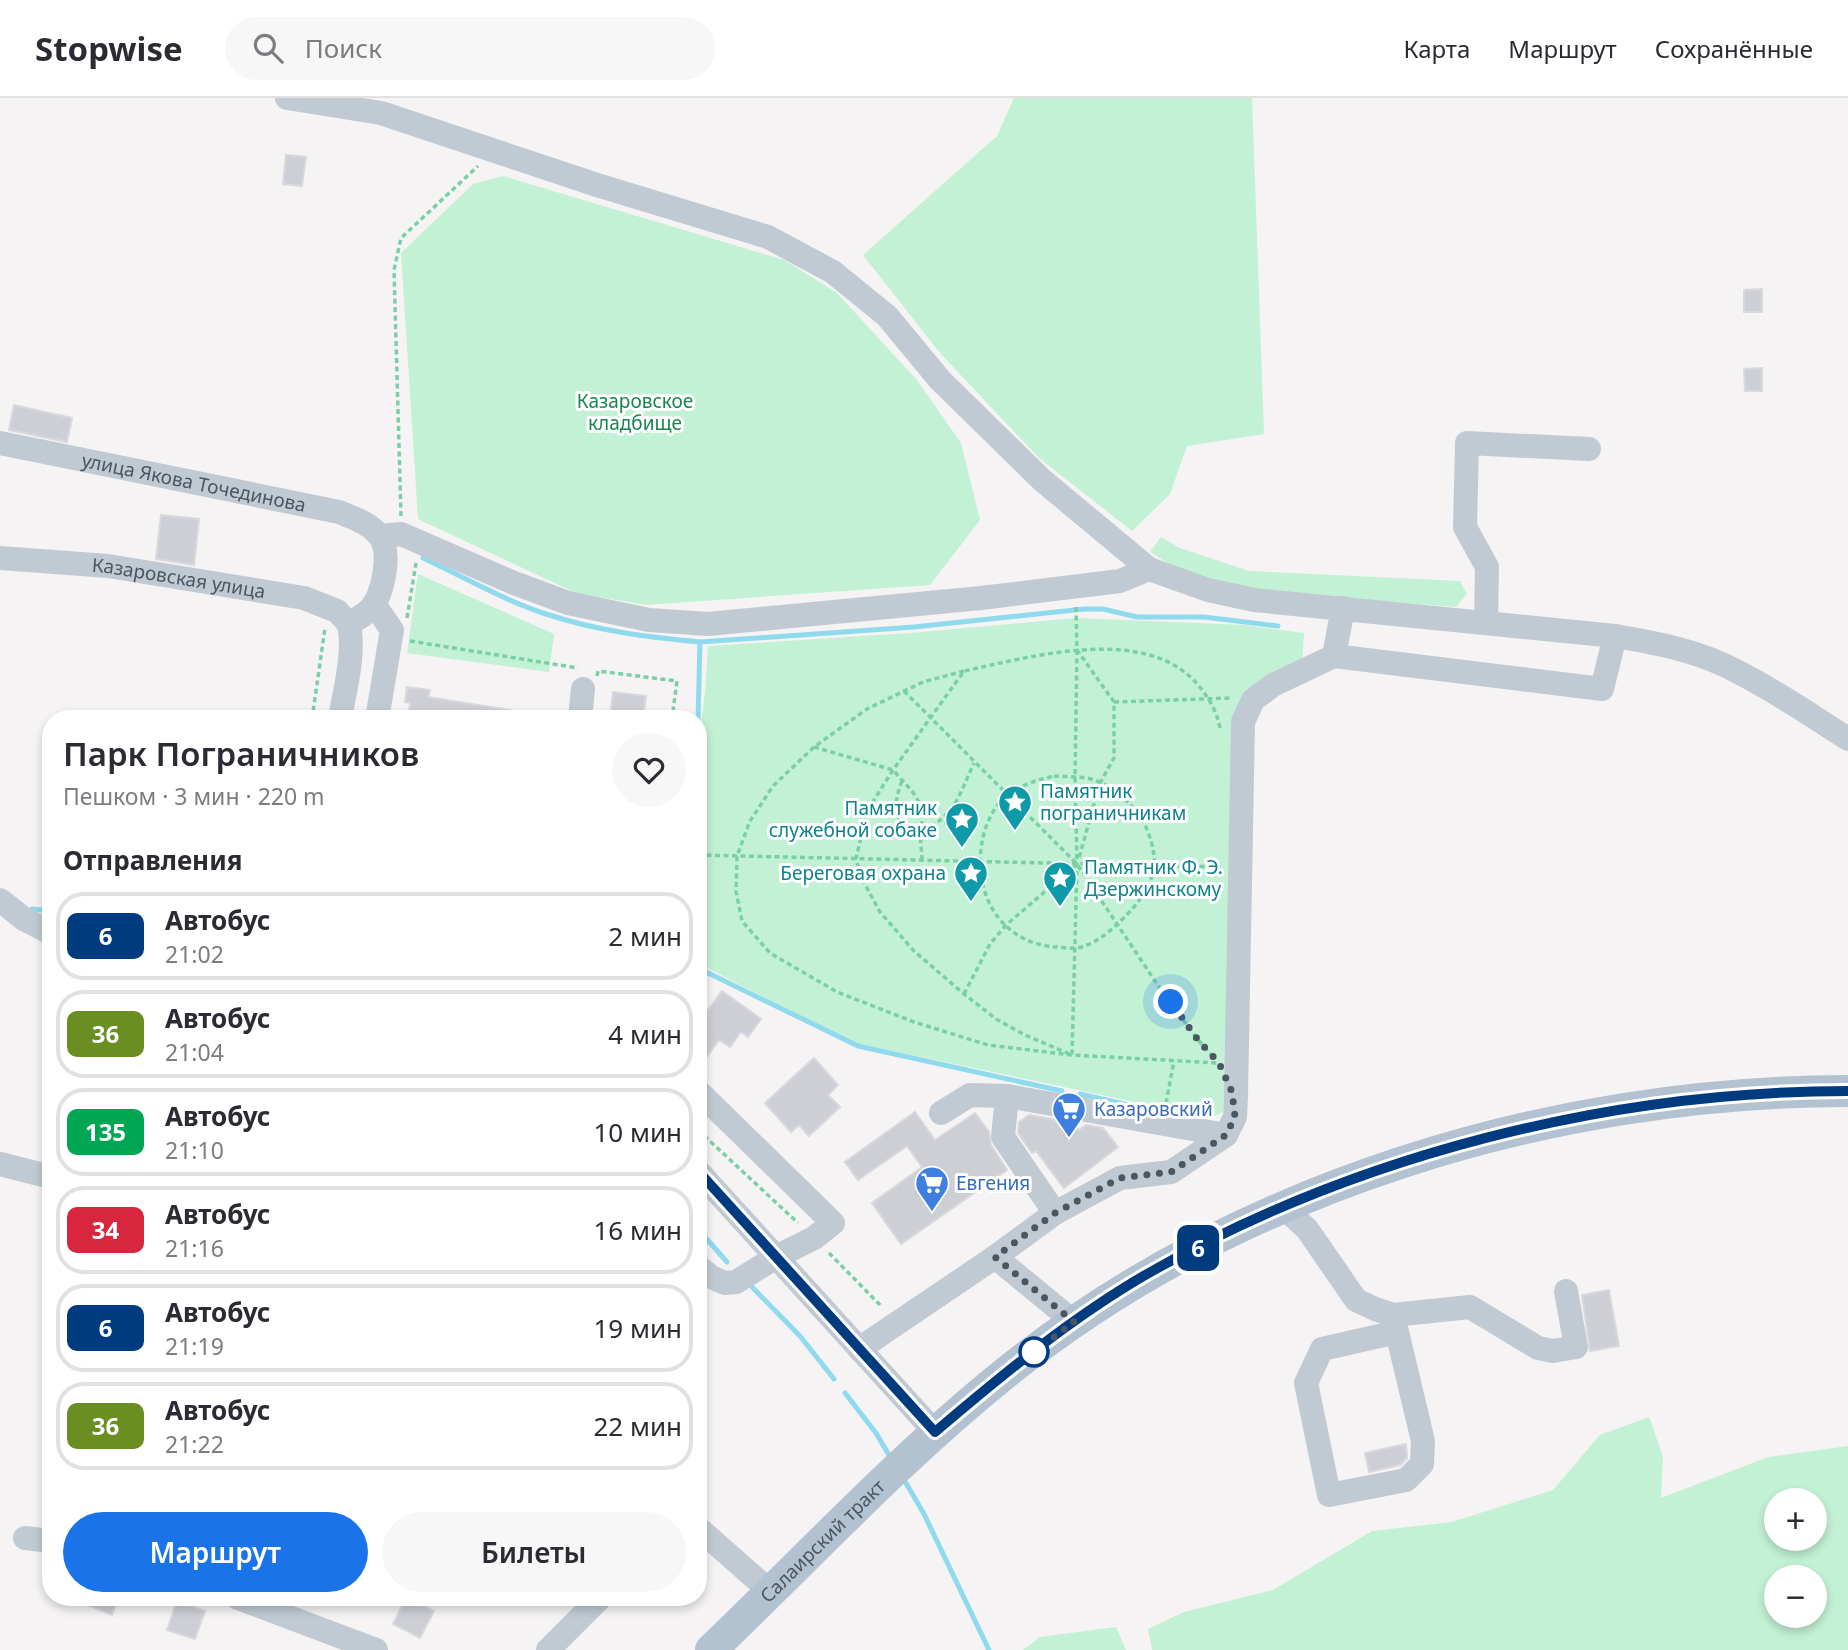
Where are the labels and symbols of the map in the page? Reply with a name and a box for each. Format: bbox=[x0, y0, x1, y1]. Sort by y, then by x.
park label: Казаровское кладбище bbox=[577, 388, 693, 436]
street label: улица Якова Точединова bbox=[80, 447, 308, 518]
street label: Казаровская улица bbox=[91, 552, 267, 605]
place label: Памятник пограничникам bbox=[1040, 778, 1186, 826]
place icon: Памятник пограничникам bbox=[996, 783, 1034, 832]
place label: Памятник служебной собаке bbox=[769, 795, 937, 843]
place icon: Памятник служебной собаке bbox=[943, 800, 981, 849]
place icon: Береговая охрана bbox=[952, 854, 990, 903]
place label: Памятник Ф. Э. Дзержинскому bbox=[1084, 854, 1223, 902]
place icon: Памятник Ф. Э. Дзержинскому bbox=[1041, 859, 1079, 908]
place label: Береговая охрана bbox=[780, 860, 946, 886]
your location bbox=[1153, 984, 1188, 1019]
supermarket icon: Казаровский bbox=[1050, 1090, 1088, 1139]
place label: Казаровский bbox=[1094, 1096, 1213, 1122]
supermarket icon: Евгения bbox=[913, 1164, 951, 1213]
place label: Евгения bbox=[956, 1170, 1030, 1196]
line badge: 6 bbox=[1175, 1225, 1221, 1271]
unlabelled marker bbox=[1019, 1337, 1049, 1367]
street label: Салаирский тракт bbox=[754, 1473, 891, 1608]

